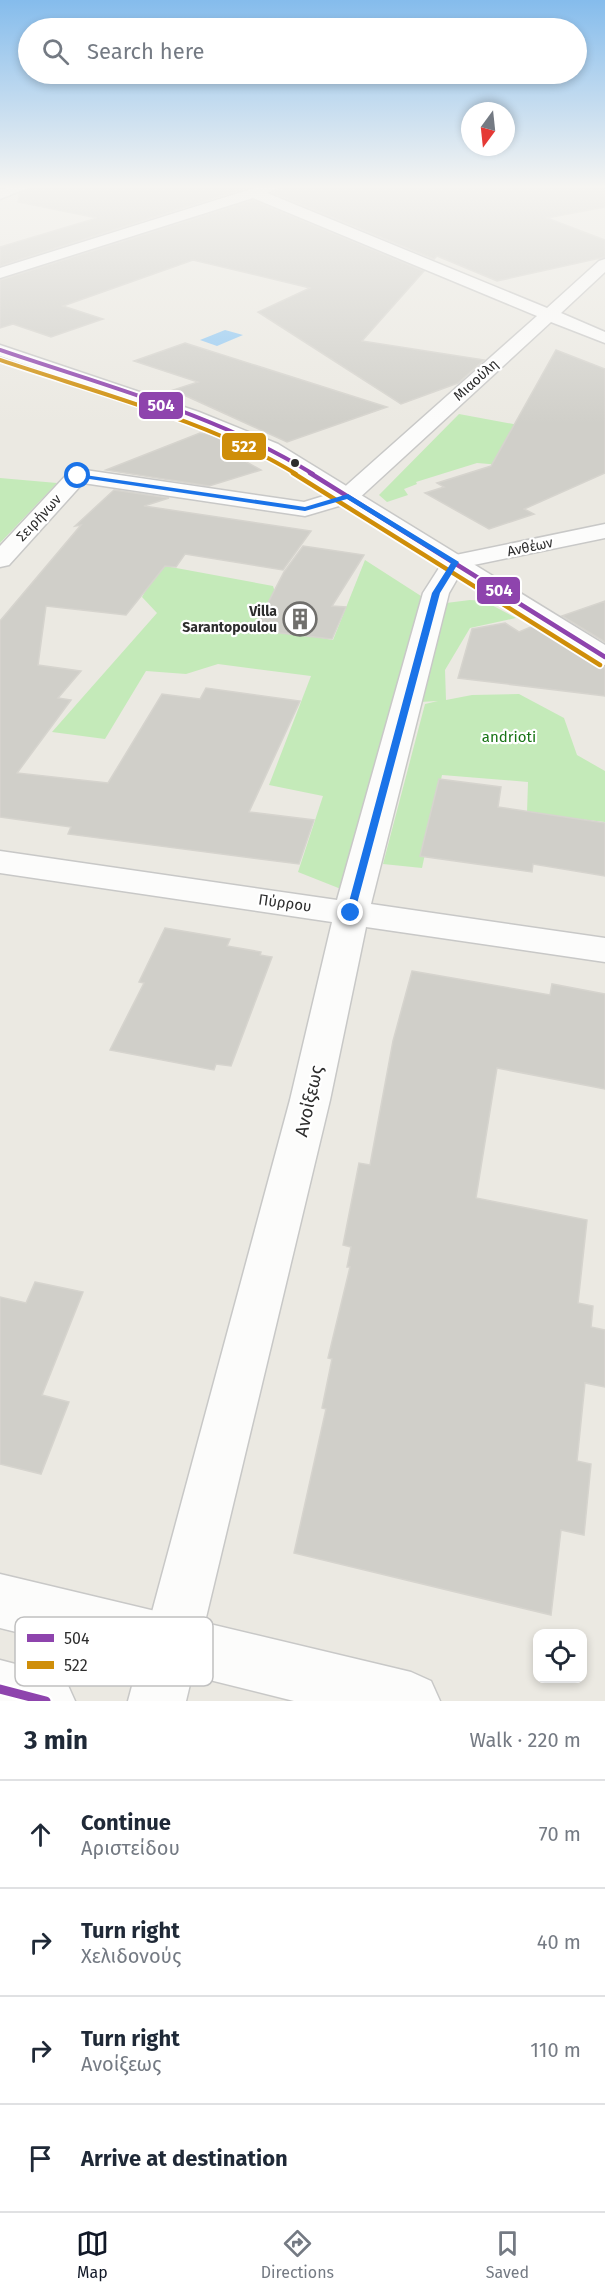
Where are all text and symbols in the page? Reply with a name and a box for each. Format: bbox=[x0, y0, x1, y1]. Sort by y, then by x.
search box bbox=[18, 18, 587, 84]
icon: search bbox=[39, 35, 72, 68]
text: Search here bbox=[87, 38, 205, 65]
north arrow bbox=[461, 102, 515, 156]
street label: Μιαούλη bbox=[450, 356, 502, 404]
line badge: 504 bbox=[138, 391, 184, 420]
text: 504 bbox=[148, 396, 174, 415]
line badge: 522 bbox=[221, 432, 267, 461]
text: 522 bbox=[232, 437, 256, 456]
unlabelled marker bbox=[289, 457, 301, 469]
route start bbox=[64, 462, 90, 488]
street label: Σειρήνων bbox=[13, 491, 65, 545]
street label: Ανθέων bbox=[505, 534, 555, 560]
line badge: 504 bbox=[476, 576, 521, 605]
text: 504 bbox=[486, 581, 512, 600]
building icon: Villa Sarantopoulou bbox=[282, 601, 318, 637]
place label: Villa Sarantopoulou bbox=[182, 603, 277, 636]
park label: andrioti bbox=[482, 728, 536, 746]
street label: Πύρρου bbox=[257, 890, 313, 916]
route end bbox=[337, 899, 363, 925]
street label: Ανοίξεως bbox=[290, 1063, 328, 1139]
legend bbox=[15, 1617, 213, 1686]
text: 504 bbox=[64, 1629, 90, 1648]
map controls bbox=[533, 1629, 587, 1683]
button: locate bbox=[533, 1629, 587, 1683]
text: 522 bbox=[64, 1656, 88, 1675]
text: 3 min bbox=[24, 1725, 88, 1756]
text: Walk · 220 m bbox=[470, 1728, 581, 1752]
text: Continue bbox=[81, 1809, 171, 1836]
icon: ahead bbox=[24, 1818, 57, 1851]
text: 70 m bbox=[539, 1822, 581, 1846]
text: Αριστείδου bbox=[81, 1836, 180, 1860]
text: Turn right bbox=[81, 1917, 180, 1944]
icon: right bbox=[24, 1926, 57, 1959]
text: 40 m bbox=[537, 1930, 581, 1954]
text: Χελιδονούς bbox=[81, 1944, 181, 1968]
text: Turn right bbox=[81, 2025, 180, 2052]
icon: right bbox=[24, 2034, 57, 2067]
text: 110 m bbox=[530, 2038, 581, 2062]
text: Ανοίξεως bbox=[81, 2052, 161, 2076]
icon: arrive bbox=[24, 2142, 57, 2175]
text: Arrive at destination bbox=[81, 2145, 288, 2172]
tab: Map bbox=[76, 2227, 109, 2282]
tab: Directions bbox=[261, 2227, 334, 2282]
tab: Saved bbox=[486, 2227, 529, 2282]

